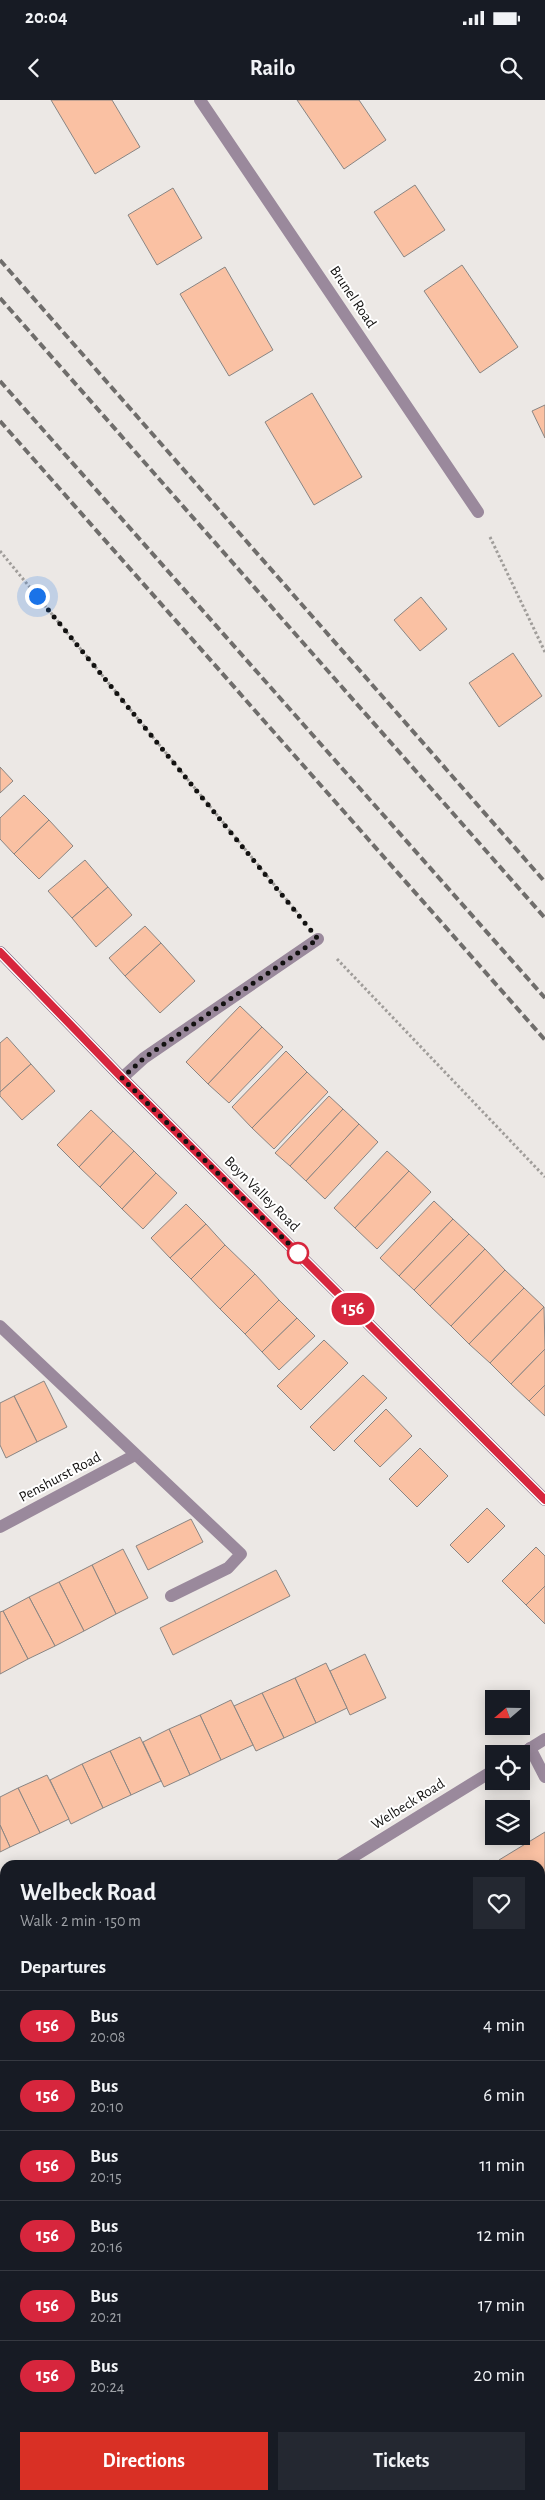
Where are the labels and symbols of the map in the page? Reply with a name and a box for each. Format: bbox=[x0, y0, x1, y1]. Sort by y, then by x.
street label: Brunel Road bbox=[327, 263, 379, 331]
your location bbox=[25, 584, 50, 609]
street label: Boyn Valley Road bbox=[222, 1154, 303, 1235]
unlabelled marker bbox=[287, 1242, 309, 1264]
line badge: 156 bbox=[324, 1293, 382, 1325]
street label: Penshurst Road bbox=[17, 1449, 104, 1505]
north arrow bbox=[485, 1690, 530, 1735]
street label: Welbeck Road bbox=[369, 1776, 447, 1832]

